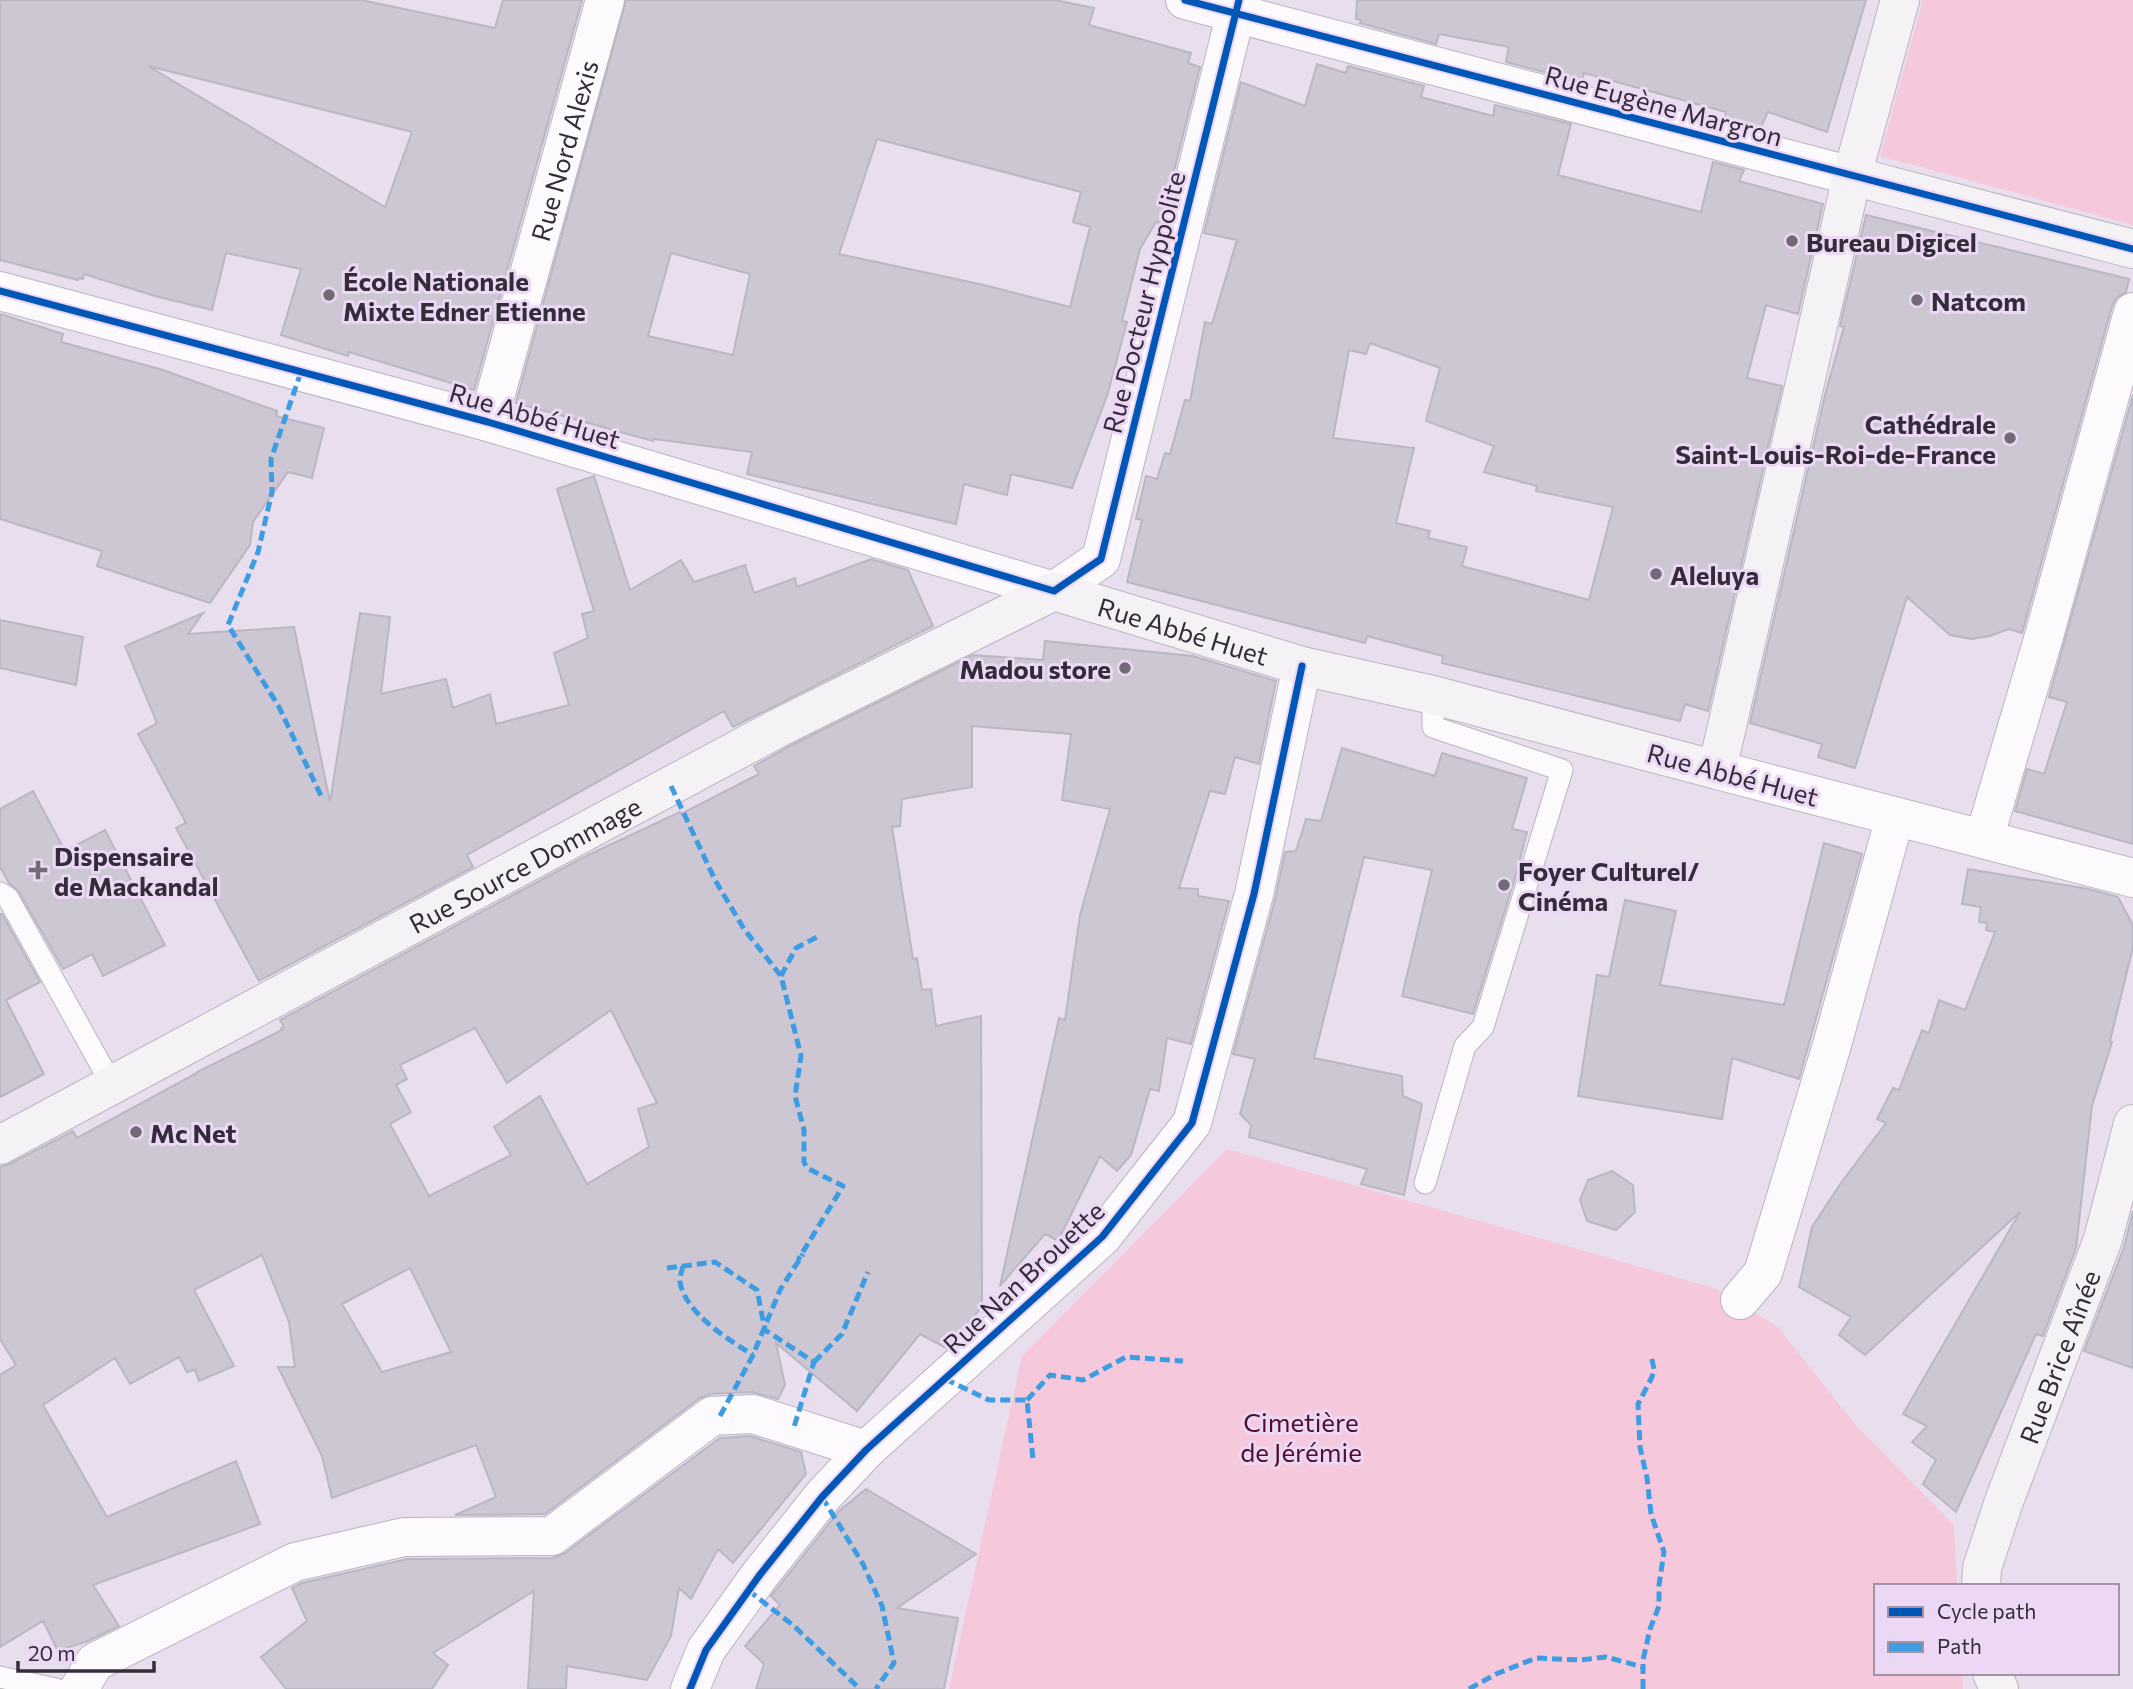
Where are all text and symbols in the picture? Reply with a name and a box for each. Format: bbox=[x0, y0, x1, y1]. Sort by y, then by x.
street label: Rue Nord Alexis bbox=[524, 56, 603, 244]
street label: Rue Eugène Margron bbox=[1542, 58, 1786, 152]
street label: Rue Docteur Hyppolite bbox=[1095, 168, 1191, 436]
place label: Bureau Digicel bbox=[1806, 226, 1977, 257]
marker: Bureau Digicel bbox=[1784, 233, 1800, 249]
place label: École Nationale Mixte Edner Etienne bbox=[343, 265, 586, 326]
place label: Natcom bbox=[1931, 285, 2026, 316]
marker: École Nationale Mixte Edner Etienne bbox=[321, 287, 337, 303]
marker: Natcom bbox=[1909, 292, 1925, 308]
street label: Rue Abbé Huet bbox=[446, 376, 624, 454]
place label: Cathédrale Saint-Louis-Roi-de-France bbox=[1675, 408, 1996, 469]
marker: Cathédrale Saint-Louis-Roi-de-France bbox=[2002, 430, 2018, 446]
place label: Aleluya bbox=[1670, 559, 1759, 590]
marker: Aleluya bbox=[1648, 566, 1664, 582]
street label: Rue Abbé Huet bbox=[1095, 590, 1272, 670]
place label: Madou store bbox=[960, 653, 1111, 684]
marker: Madou store bbox=[1117, 660, 1133, 676]
street label: Rue Abbé Huet bbox=[1644, 736, 1822, 812]
street label: Rue Source Dommage bbox=[403, 789, 646, 939]
place label: Dispensaire de Mackandal bbox=[54, 840, 219, 901]
place label: Foyer Culturel/ Cinéma bbox=[1518, 855, 1699, 916]
marker: Dispensaire de Mackandal bbox=[28, 860, 48, 880]
marker: Foyer Culturel/ Cinéma bbox=[1496, 877, 1512, 893]
place label: Mc Net bbox=[150, 1117, 237, 1148]
marker: Mc Net bbox=[128, 1124, 144, 1140]
street label: Rue Nan Brouette bbox=[936, 1194, 1110, 1360]
street label: Rue Brice Aînée bbox=[2012, 1265, 2105, 1448]
park label: Cimetière de Jérémie bbox=[1240, 1406, 1362, 1467]
legend bbox=[1874, 1584, 2119, 1675]
text: Cycle path bbox=[1937, 1598, 2036, 1623]
scale bar bbox=[18, 1630, 154, 1674]
text: Path bbox=[1937, 1633, 1982, 1658]
text: 20 m bbox=[28, 1640, 76, 1665]

